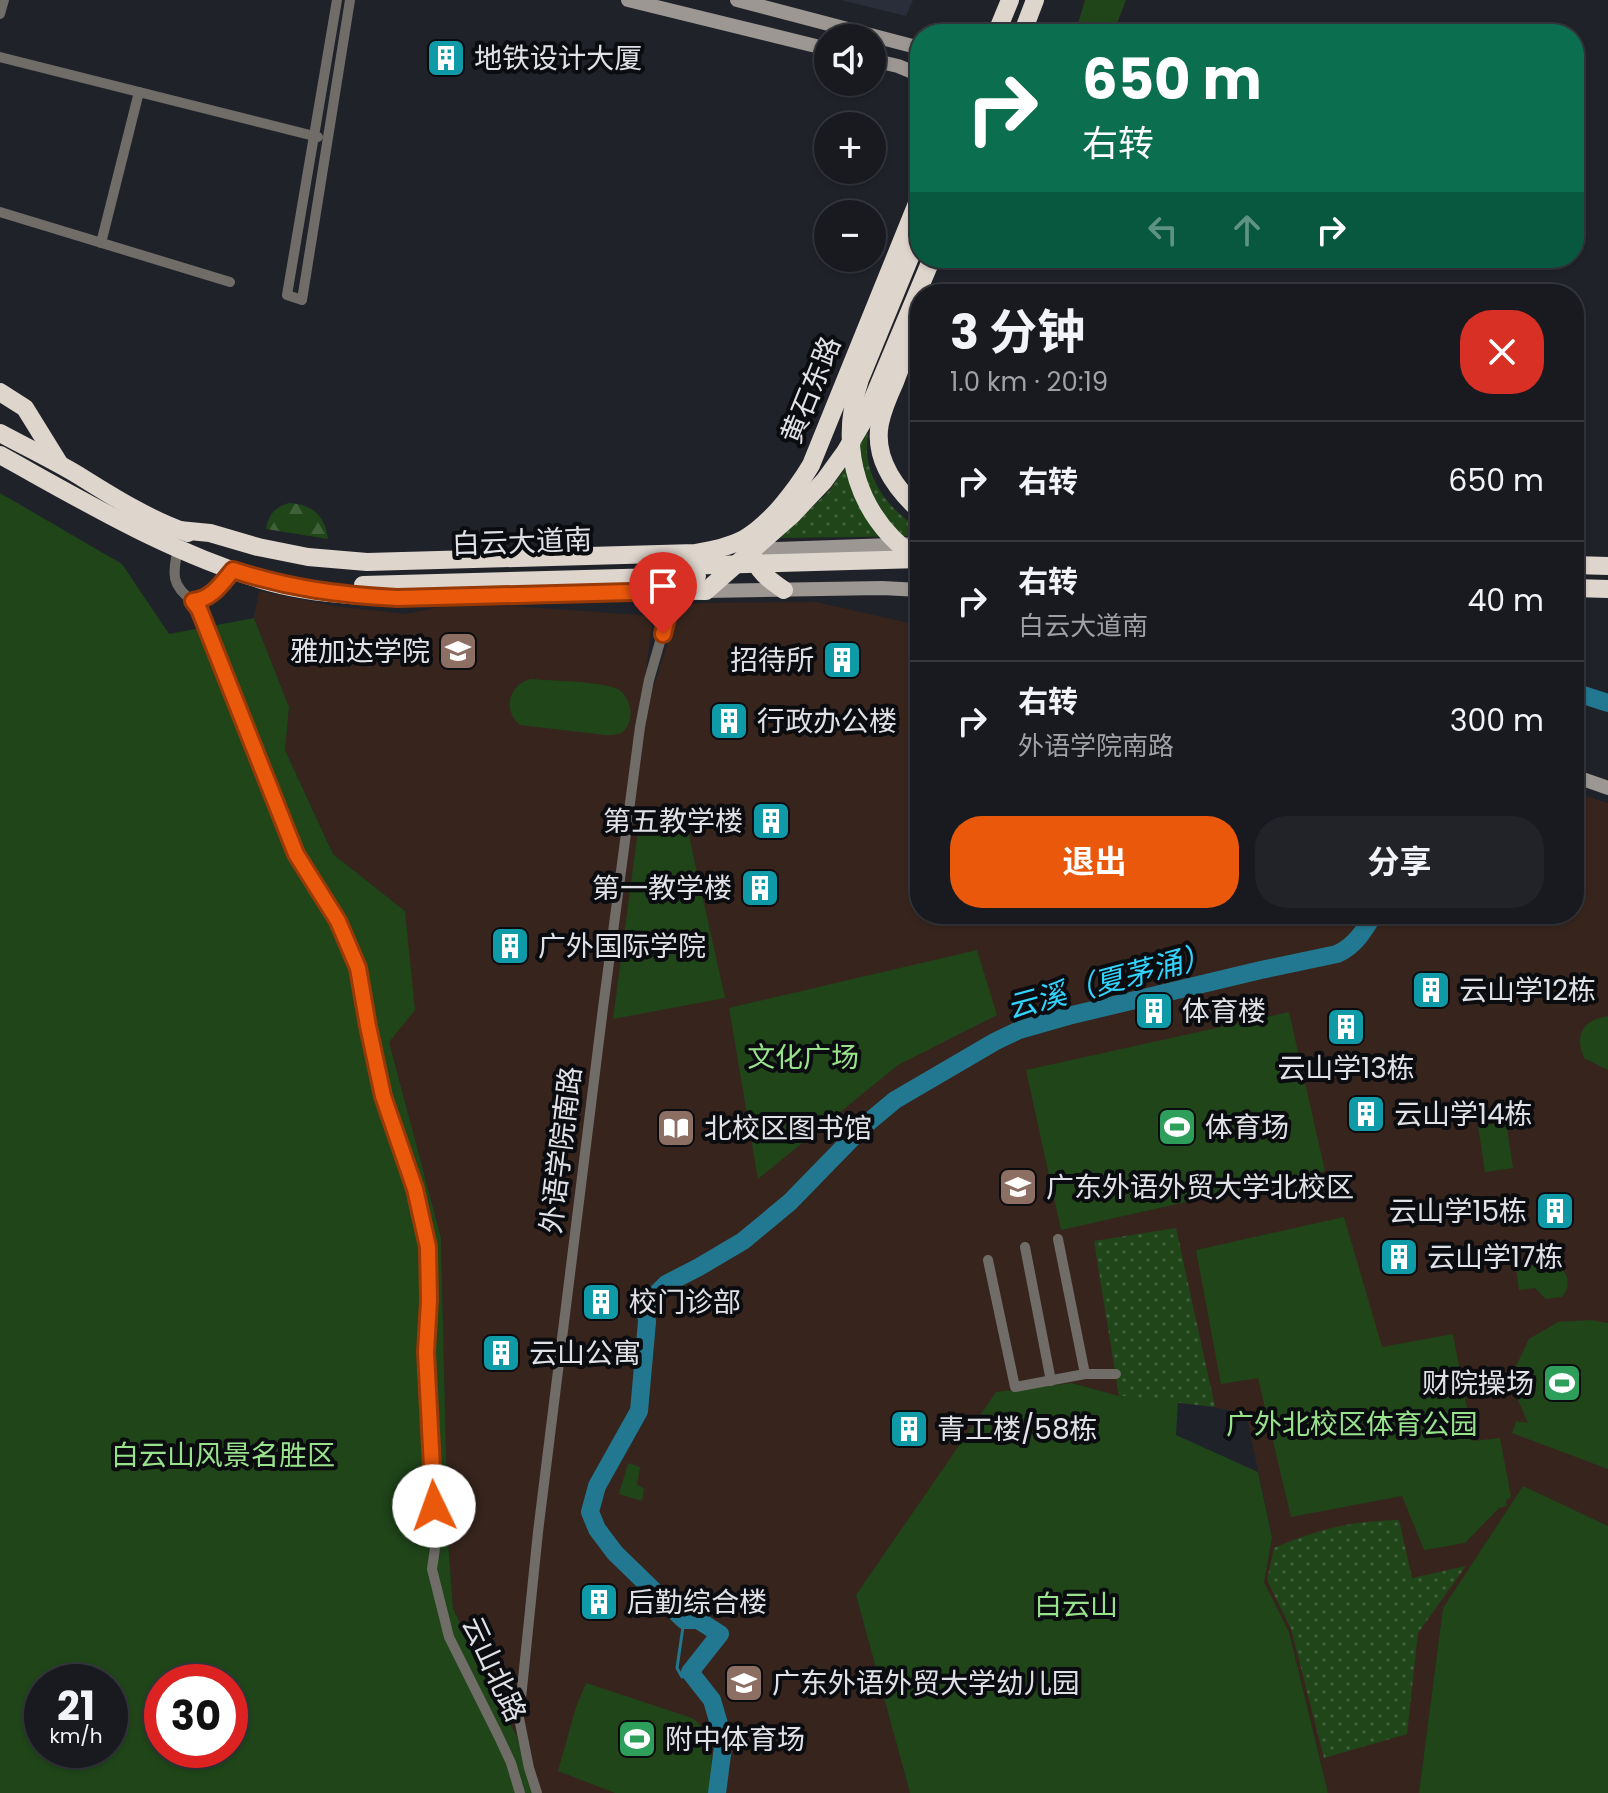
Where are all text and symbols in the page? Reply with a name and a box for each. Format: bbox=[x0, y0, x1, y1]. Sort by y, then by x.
map controls bbox=[814, 24, 886, 272]
button: sound bbox=[814, 24, 886, 96]
building icon: 地铁设计大厦 bbox=[425, 37, 467, 79]
place label: 地铁设计大厦 bbox=[474, 39, 642, 78]
text: 650 m bbox=[1082, 40, 1262, 119]
icon: right bbox=[950, 56, 1054, 160]
button: + bbox=[814, 112, 886, 184]
text: 右转 bbox=[1082, 118, 1154, 169]
button: − bbox=[814, 200, 886, 272]
icon: left bbox=[1141, 208, 1185, 252]
icon: ahead bbox=[1225, 208, 1269, 252]
icon: right bbox=[1309, 208, 1353, 252]
text: 3 分钟 bbox=[950, 299, 1085, 366]
button: close bbox=[1460, 310, 1544, 394]
street label: 黄石东路 bbox=[772, 331, 850, 449]
text: 1.0 km · 20:19 bbox=[950, 364, 1108, 400]
icon: right bbox=[950, 459, 994, 503]
text: 650 m bbox=[1448, 459, 1544, 502]
text: 右转 bbox=[1018, 460, 1078, 503]
street label: 白云大道南 bbox=[451, 520, 593, 564]
pin bbox=[629, 552, 697, 634]
text: 右转 bbox=[1018, 560, 1078, 603]
icon: arrive bbox=[641, 564, 685, 608]
icon: right bbox=[950, 579, 994, 623]
text: 40 m bbox=[1467, 579, 1544, 622]
text: 白云大道南 bbox=[1018, 608, 1148, 644]
school or university icon: 雅加达学院 bbox=[437, 630, 479, 672]
place label: 雅加达学院 bbox=[290, 632, 430, 671]
building icon: 招待所 bbox=[821, 639, 863, 681]
place label: 招待所 bbox=[730, 641, 814, 680]
text: 右转 bbox=[1018, 680, 1078, 723]
icon: right bbox=[950, 699, 994, 743]
text: 300 m bbox=[1450, 699, 1544, 742]
building icon: 行政办公楼 bbox=[708, 700, 750, 742]
place label: 行政办公楼 bbox=[757, 702, 897, 741]
text: 外语学院南路 bbox=[1018, 728, 1174, 764]
building icon: 第五教学楼 bbox=[750, 800, 792, 842]
place label: 第五教学楼 bbox=[603, 802, 743, 841]
button: 退出 bbox=[950, 816, 1239, 908]
button: 分享 bbox=[1255, 816, 1544, 908]
building icon: 第一教学楼 bbox=[739, 867, 781, 909]
place label: 第一教学楼 bbox=[592, 869, 732, 908]
building icon: 广外国际学院 bbox=[489, 925, 531, 967]
place label: 广外国际学院 bbox=[538, 927, 706, 966]
water label: 云溪（夏茅涌） bbox=[1002, 933, 1216, 1029]
building icon: 云山学12栋 bbox=[1410, 969, 1452, 1011]
place label: 云山学12栋 bbox=[1459, 971, 1596, 1010]
building icon: 体育楼 bbox=[1133, 990, 1175, 1032]
place label: 体育楼 bbox=[1182, 992, 1266, 1031]
building icon: 云山学13栋 bbox=[1325, 1006, 1367, 1048]
park label: 文化广场 bbox=[747, 1038, 859, 1077]
place label: 云山学13栋 bbox=[1277, 1049, 1415, 1088]
street label: 外语学院南路 bbox=[531, 1064, 591, 1236]
building icon: 云山学14栋 bbox=[1345, 1093, 1387, 1135]
place label: 云山学14栋 bbox=[1394, 1095, 1533, 1134]
sports icon: 体育场 bbox=[1156, 1106, 1198, 1148]
library icon: 北校区图书馆 bbox=[655, 1107, 697, 1149]
place label: 体育场 bbox=[1205, 1108, 1289, 1147]
place label: 北校区图书馆 bbox=[704, 1109, 872, 1148]
school or university icon: 广东外语外贸大学北校区 bbox=[997, 1166, 1039, 1208]
place label: 广东外语外贸大学北校区 bbox=[1046, 1168, 1354, 1207]
building icon: 云山学15栋 bbox=[1534, 1190, 1576, 1232]
place label: 云山学15栋 bbox=[1388, 1192, 1527, 1231]
building icon: 云山学17栋 bbox=[1378, 1236, 1420, 1278]
place label: 云山学17栋 bbox=[1427, 1238, 1563, 1277]
building icon: 校门诊部 bbox=[580, 1281, 622, 1323]
place label: 校门诊部 bbox=[629, 1283, 741, 1322]
building icon: 云山公寓 bbox=[480, 1332, 522, 1374]
place label: 云山公寓 bbox=[529, 1334, 641, 1373]
sports icon: 财院操场 bbox=[1541, 1362, 1583, 1404]
place label: 财院操场 bbox=[1422, 1364, 1534, 1403]
park label: 广外北校区体育公园 bbox=[1226, 1405, 1478, 1444]
building icon: 青工楼/58栋 bbox=[888, 1408, 930, 1450]
place label: 青工楼/58栋 bbox=[937, 1410, 1098, 1449]
park label: 白云山风景名胜区 bbox=[111, 1436, 335, 1475]
position arrow bbox=[392, 1464, 476, 1548]
building icon: 后勤综合楼 bbox=[578, 1581, 620, 1623]
place label: 后勤综合楼 bbox=[627, 1583, 767, 1622]
park label: 白云山 bbox=[1034, 1586, 1118, 1625]
street label: 云山北路 bbox=[453, 1610, 535, 1728]
school or university icon: 广东外语外贸大学幼儿园 bbox=[723, 1662, 765, 1704]
speed limit sign: 30 bbox=[144, 1664, 248, 1768]
place label: 广东外语外贸大学幼儿园 bbox=[772, 1664, 1080, 1703]
text: 21 bbox=[57, 1678, 95, 1734]
sports icon: 附中体育场 bbox=[616, 1718, 658, 1760]
place label: 附中体育场 bbox=[665, 1720, 805, 1759]
text: km/h bbox=[49, 1722, 103, 1750]

